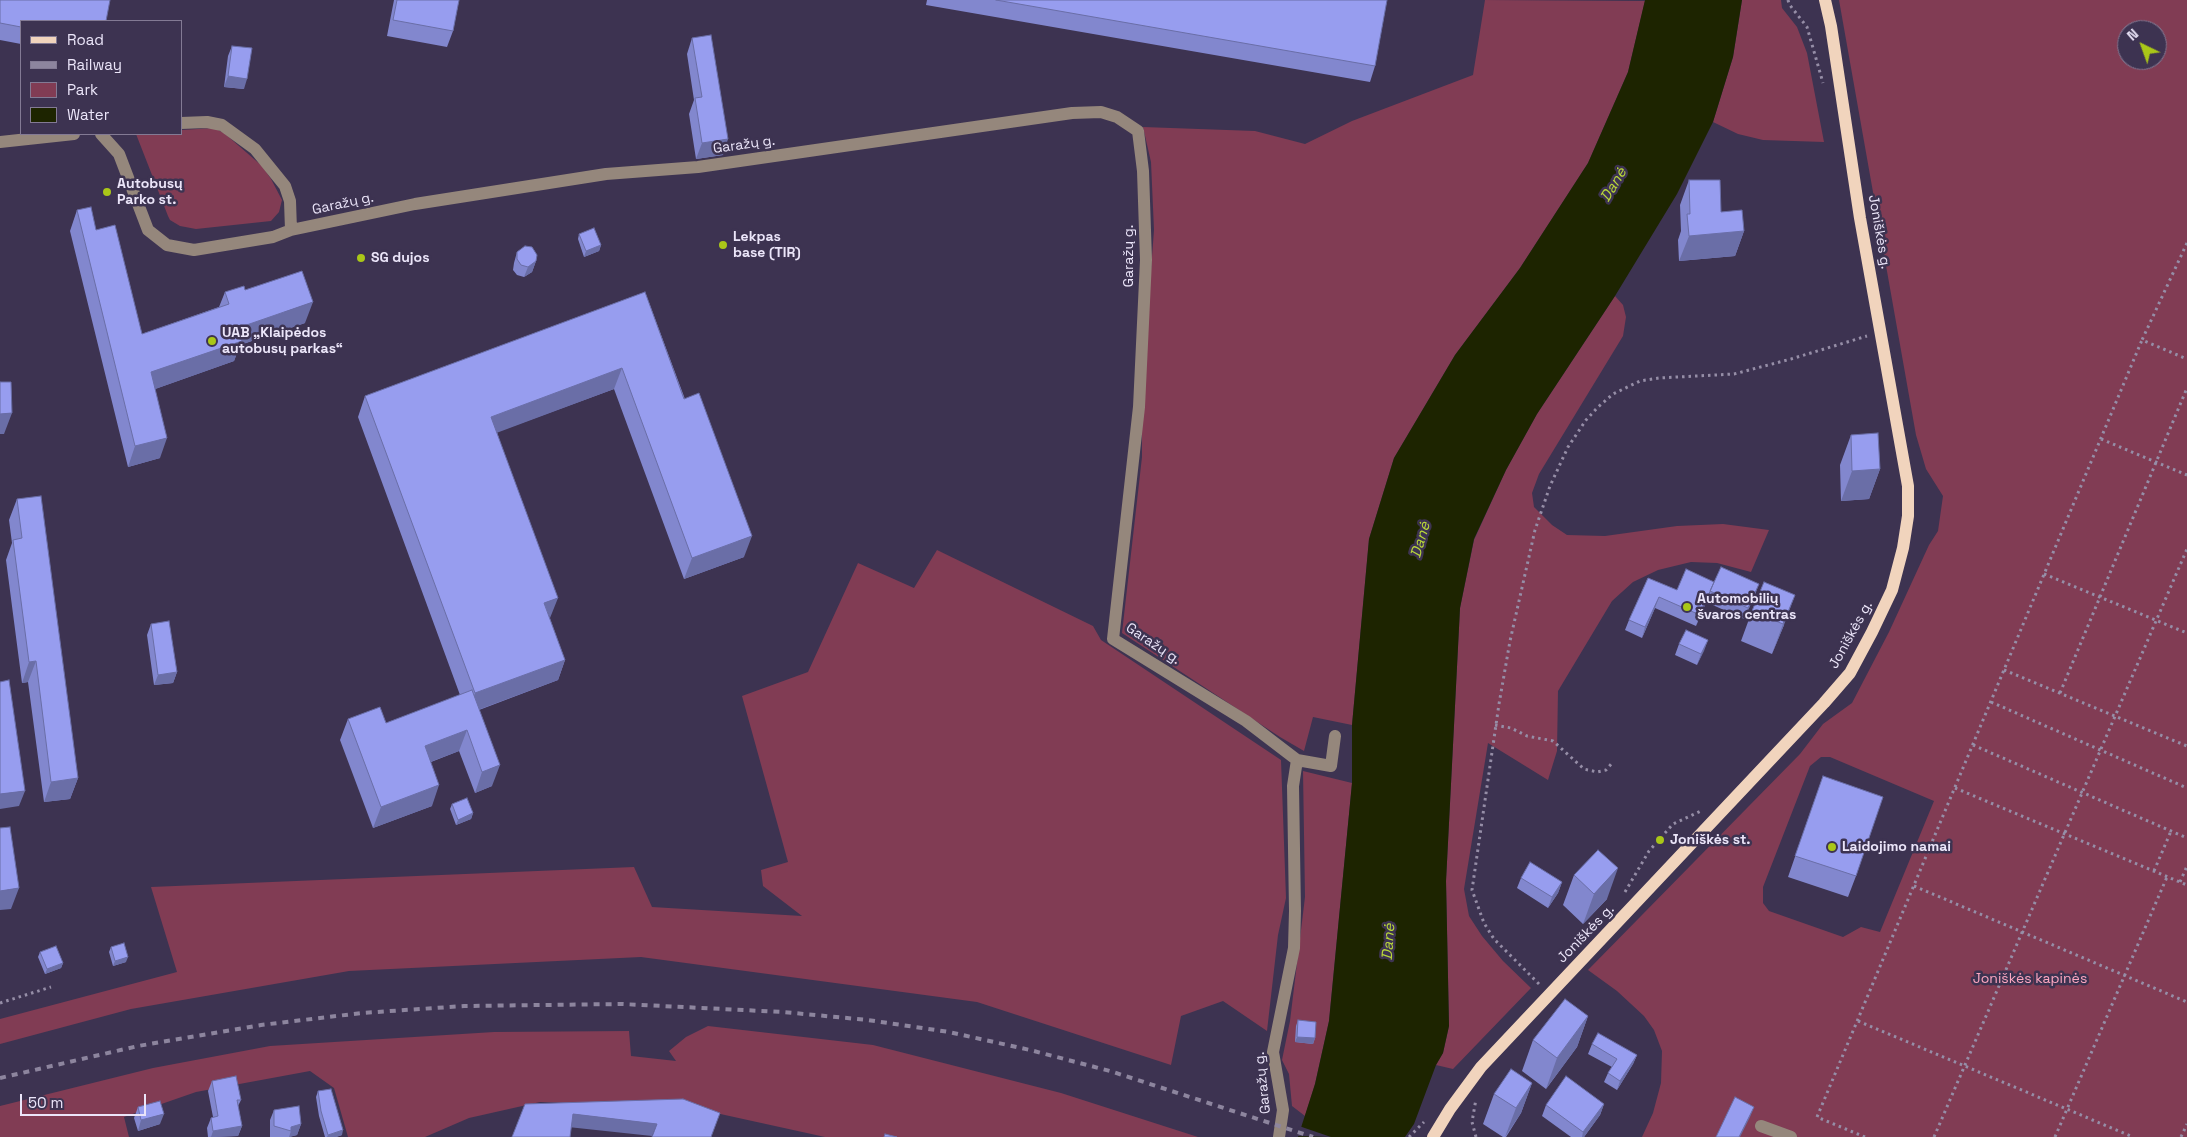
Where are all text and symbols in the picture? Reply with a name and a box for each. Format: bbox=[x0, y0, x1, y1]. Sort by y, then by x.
legend bbox=[20, 20, 182, 135]
north arrow bbox=[2117, 20, 2167, 70]
text: N bbox=[2123, 25, 2142, 44]
text: Road bbox=[67, 30, 104, 49]
text: Railway bbox=[67, 55, 122, 74]
text: Park bbox=[67, 80, 98, 99]
text: Water bbox=[67, 105, 109, 124]
street label: Garažų g. bbox=[712, 132, 776, 158]
water label: Danė bbox=[1597, 165, 1631, 205]
place label: Autobusų Parko st. bbox=[117, 176, 183, 208]
marker: Autobusų Parko st. bbox=[101, 186, 113, 198]
street label: Garažų g. bbox=[311, 189, 375, 219]
street label: Joniškės g. bbox=[1864, 194, 1894, 270]
street label: Garažų g. bbox=[1121, 225, 1137, 287]
place label: Lekpas base (TIR) bbox=[733, 229, 801, 262]
marker: Lekpas base (TIR) bbox=[717, 239, 729, 251]
place label: SG dujos bbox=[371, 250, 430, 266]
marker: SG dujos bbox=[355, 252, 367, 264]
place label: UAB „Klaipėdos autobusų parkas“ bbox=[222, 325, 343, 358]
marker: UAB „Klaipėdos autobusų parkas“ bbox=[206, 335, 218, 347]
water label: Danė bbox=[1407, 520, 1435, 560]
place label: Automobilių švaros centras bbox=[1697, 591, 1796, 624]
street label: Joniškės g. bbox=[1825, 598, 1877, 672]
marker: Automobilių švaros centras bbox=[1681, 601, 1693, 613]
street label: Garažų g. bbox=[1122, 620, 1184, 668]
place label: Joniškės st. bbox=[1670, 832, 1750, 848]
marker: Joniškės st. bbox=[1654, 834, 1666, 846]
place label: Laidojimo namai bbox=[1842, 839, 1951, 855]
marker: Laidojimo namai bbox=[1826, 841, 1838, 853]
street label: Joniškės g. bbox=[1554, 901, 1618, 967]
water label: Danė bbox=[1379, 923, 1399, 961]
park label: Joniškės kapinės bbox=[1973, 971, 2087, 987]
street label: Garažų g. bbox=[1251, 1051, 1275, 1115]
scale bar bbox=[22, 1084, 149, 1116]
text: 50 m bbox=[28, 1093, 63, 1112]

